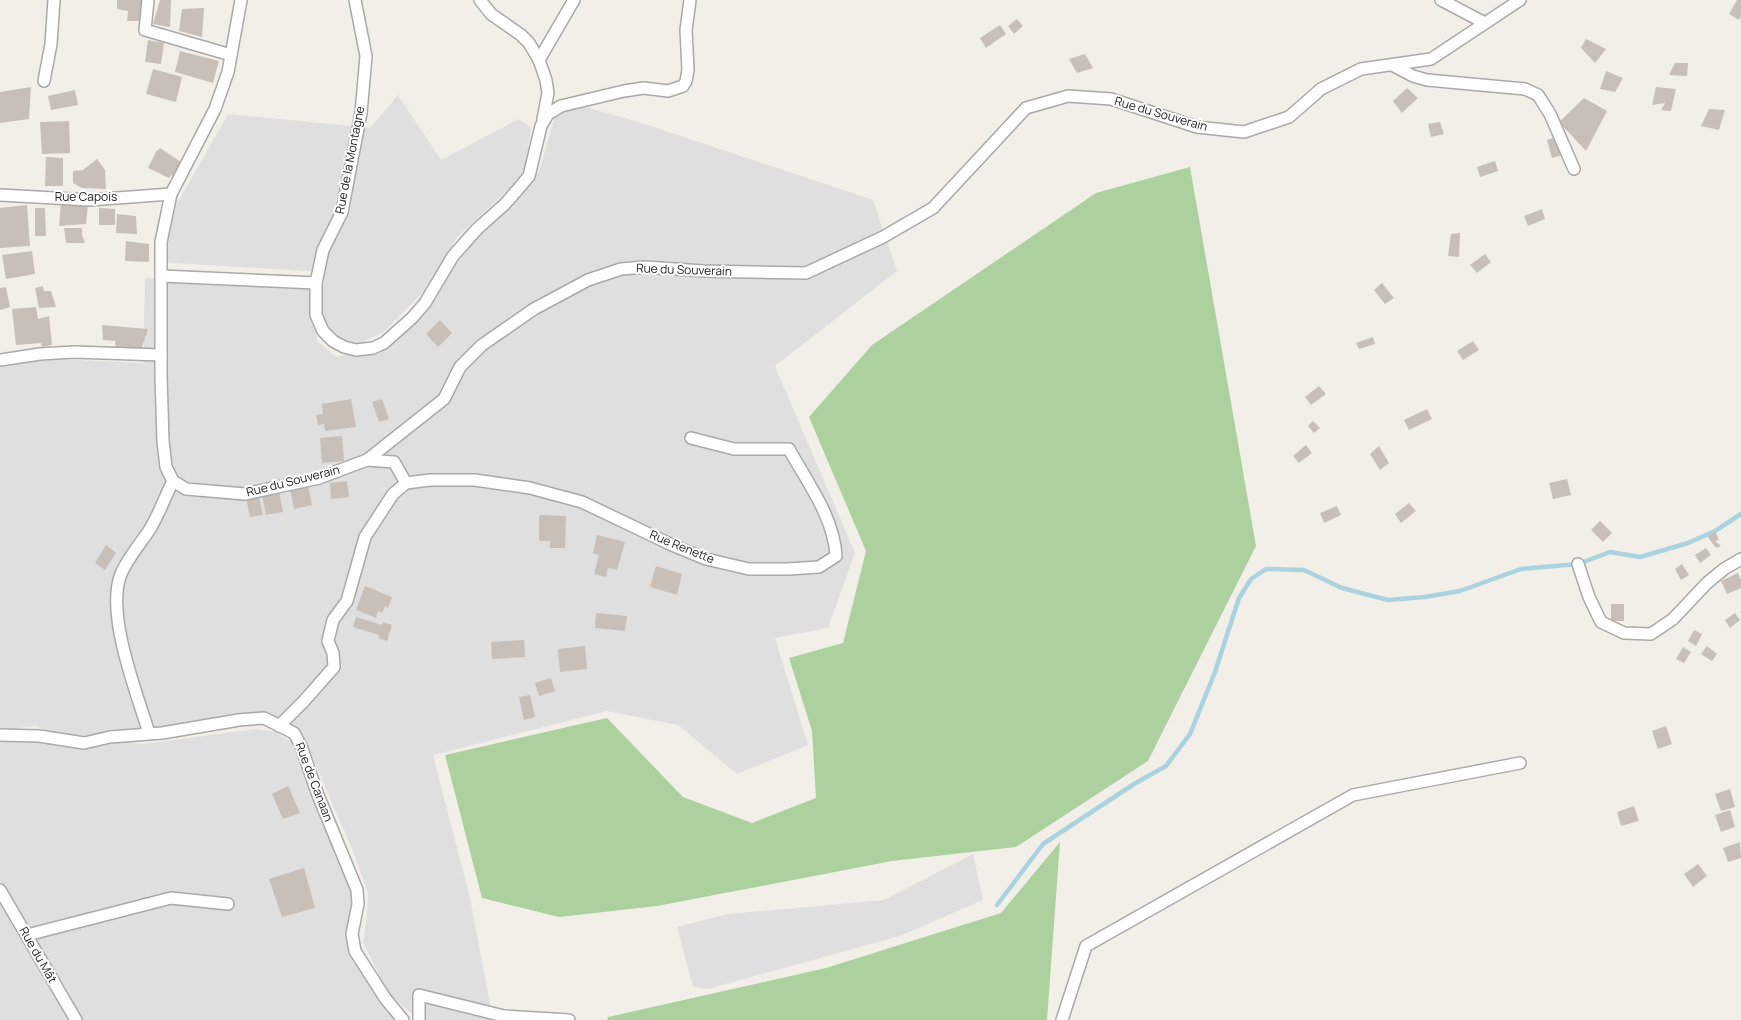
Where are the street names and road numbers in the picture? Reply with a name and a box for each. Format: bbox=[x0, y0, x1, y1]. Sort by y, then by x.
street label: Rue du Souverain bbox=[1113, 92, 1210, 135]
street label: Rue de la Montagne bbox=[331, 105, 368, 215]
street label: Rue Capois bbox=[55, 188, 117, 205]
street label: Rue du Souverain bbox=[636, 259, 732, 280]
street label: Rue du Souverain bbox=[244, 461, 341, 500]
street label: Rue Renette bbox=[647, 526, 717, 567]
street label: Rue de Canaan bbox=[292, 740, 337, 824]
street label: Rue du Mât bbox=[15, 924, 61, 986]

